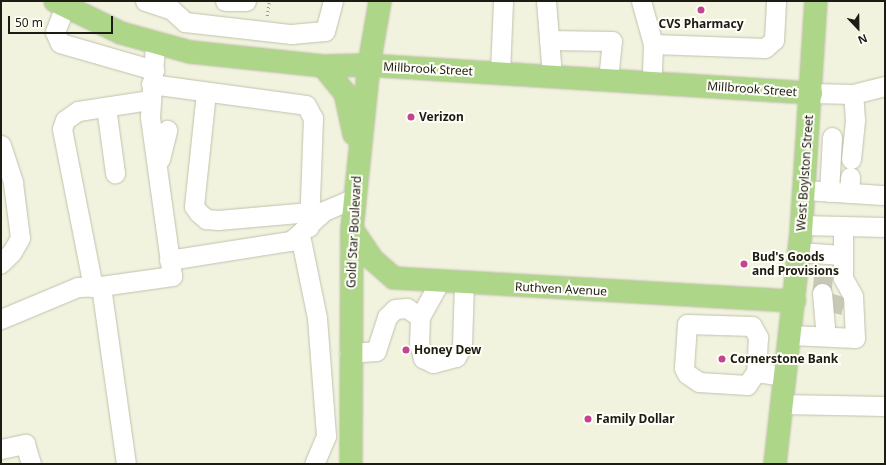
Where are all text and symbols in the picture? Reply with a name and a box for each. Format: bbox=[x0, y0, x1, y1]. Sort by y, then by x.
marker: CVS Pharmacy bbox=[696, 5, 706, 15]
scale bar bbox=[10, 8, 115, 34]
north arrow bbox=[838, 8, 878, 48]
text: 50 m bbox=[15, 14, 43, 31]
place label: CVS Pharmacy bbox=[659, 17, 743, 31]
text: N bbox=[856, 31, 870, 48]
street label: Millbrook Street bbox=[383, 59, 473, 79]
street label: Millbrook Street bbox=[707, 79, 797, 99]
place label: Verizon bbox=[419, 110, 464, 124]
marker: Verizon bbox=[406, 112, 416, 122]
street label: West Boylston Street bbox=[794, 114, 816, 232]
street label: Gold Star Boulevard bbox=[344, 176, 364, 288]
place label: Bud's Goods and Provisions bbox=[752, 250, 839, 278]
marker: Bud's Goods and Provisions bbox=[739, 259, 749, 269]
street label: Ruthven Avenue bbox=[515, 279, 607, 299]
place label: Honey Dew bbox=[414, 343, 481, 357]
marker: Honey Dew bbox=[401, 345, 411, 355]
place label: Cornerstone Bank bbox=[730, 352, 838, 366]
marker: Cornerstone Bank bbox=[717, 354, 727, 364]
place label: Family Dollar bbox=[596, 412, 675, 426]
marker: Family Dollar bbox=[583, 414, 593, 424]

